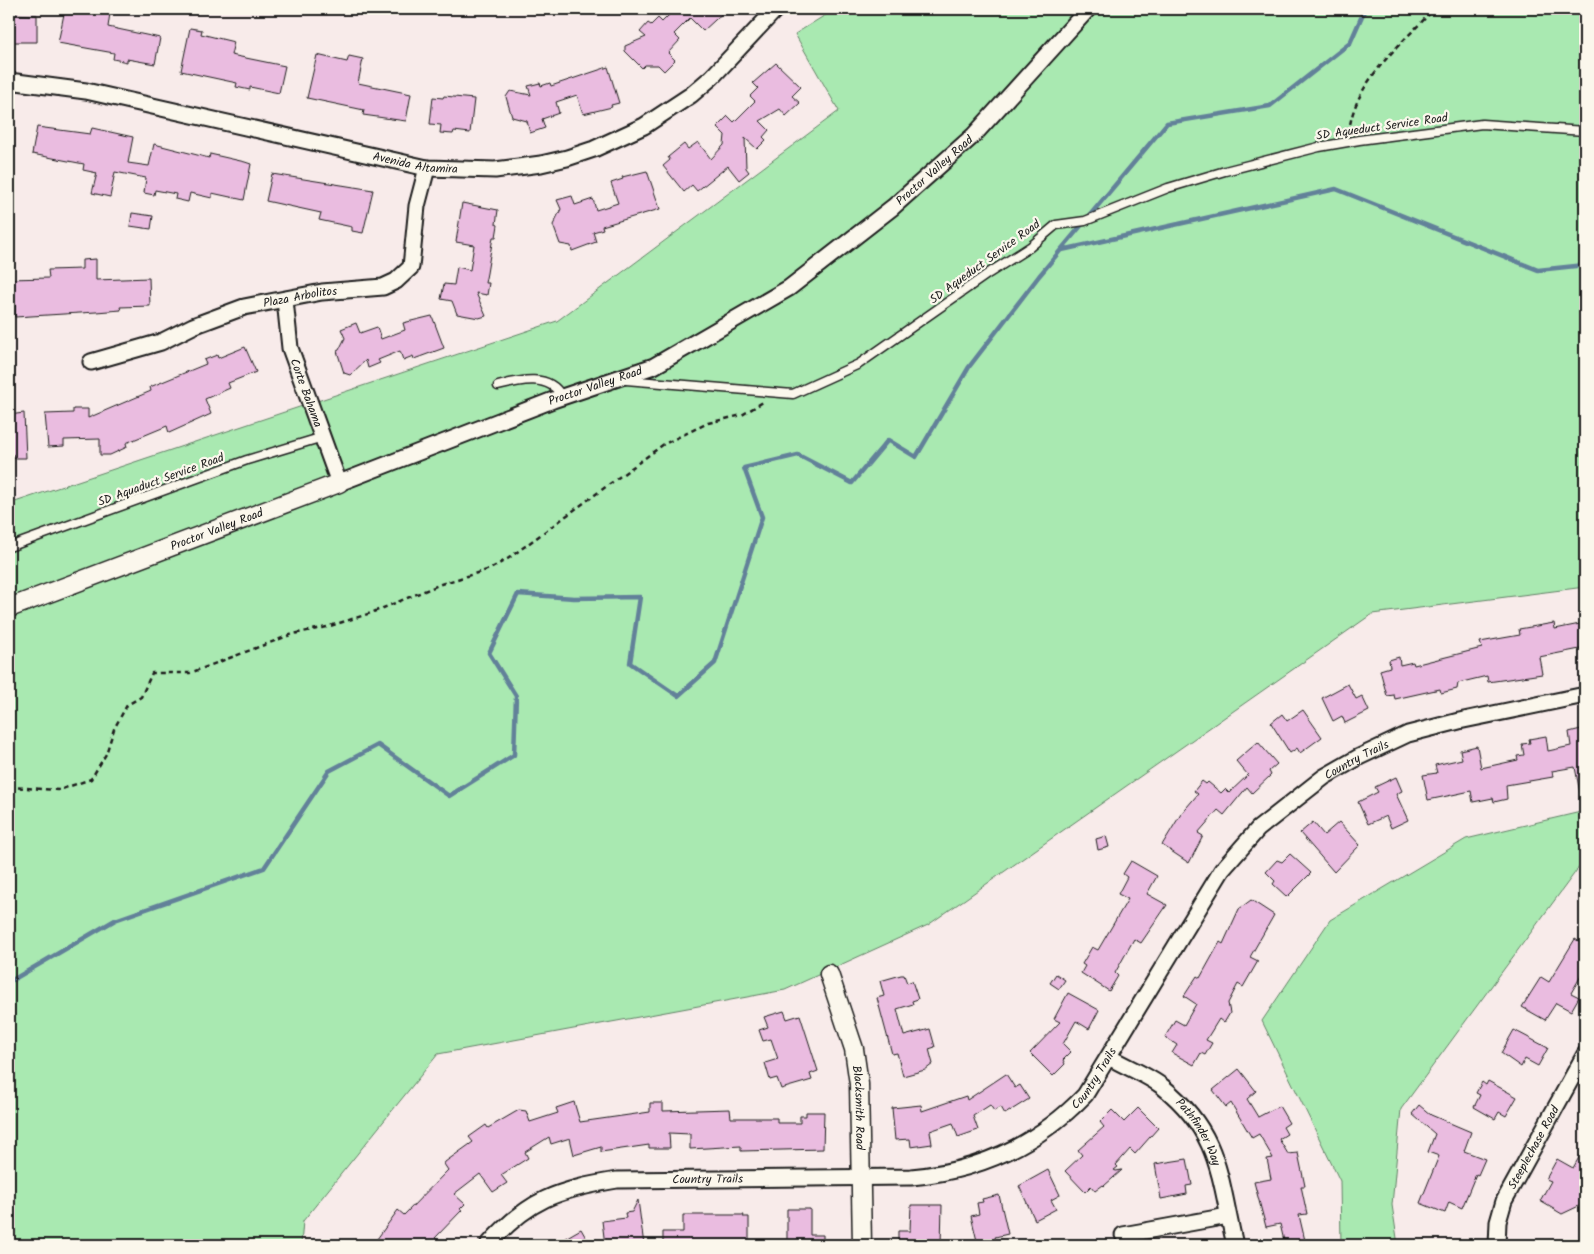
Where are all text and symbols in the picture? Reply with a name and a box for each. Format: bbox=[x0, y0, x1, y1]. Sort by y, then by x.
street label: SD Aqueduct Service Road bbox=[1315, 108, 1450, 146]
street label: Proctor Valley Road bbox=[891, 130, 978, 210]
street label: Avenida Altamira bbox=[371, 147, 458, 178]
street label: SD Aqueduct Service Road bbox=[926, 215, 1045, 309]
street label: Plaza Arbolitos bbox=[261, 281, 338, 313]
street label: Corte Bahama bbox=[285, 356, 328, 430]
street label: Proctor Valley Road bbox=[545, 361, 646, 410]
street label: SD Aquaduct Service Road bbox=[95, 448, 228, 512]
street label: Proctor Valley Road bbox=[167, 503, 267, 556]
street label: Country Trails bbox=[1320, 735, 1392, 785]
street label: Country Trails bbox=[1067, 1044, 1121, 1114]
street label: Blacksmith Road bbox=[847, 1064, 870, 1151]
street label: Pathfinder Way bbox=[1171, 1093, 1226, 1168]
street label: Steeplechase Road bbox=[1503, 1101, 1565, 1193]
street label: Country Trails bbox=[672, 1169, 743, 1189]

